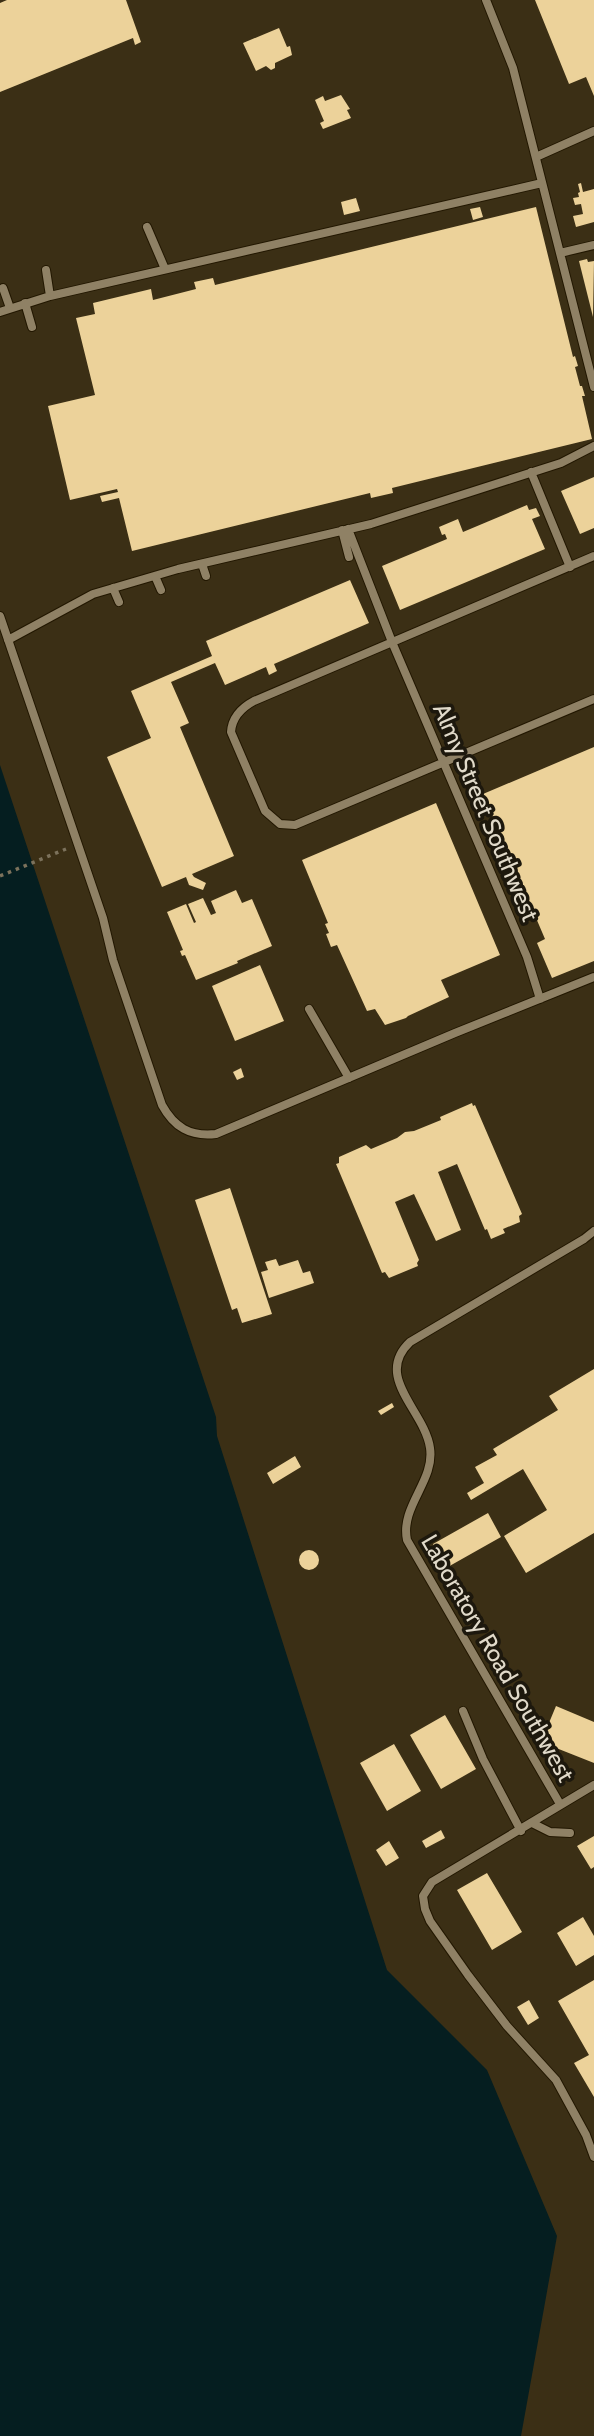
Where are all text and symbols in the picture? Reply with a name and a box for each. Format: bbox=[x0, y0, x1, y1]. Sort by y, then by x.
street label: Almy Street Southwest bbox=[427, 699, 545, 925]
street label: Laboratory Road Southwest bbox=[415, 1529, 581, 1787]

